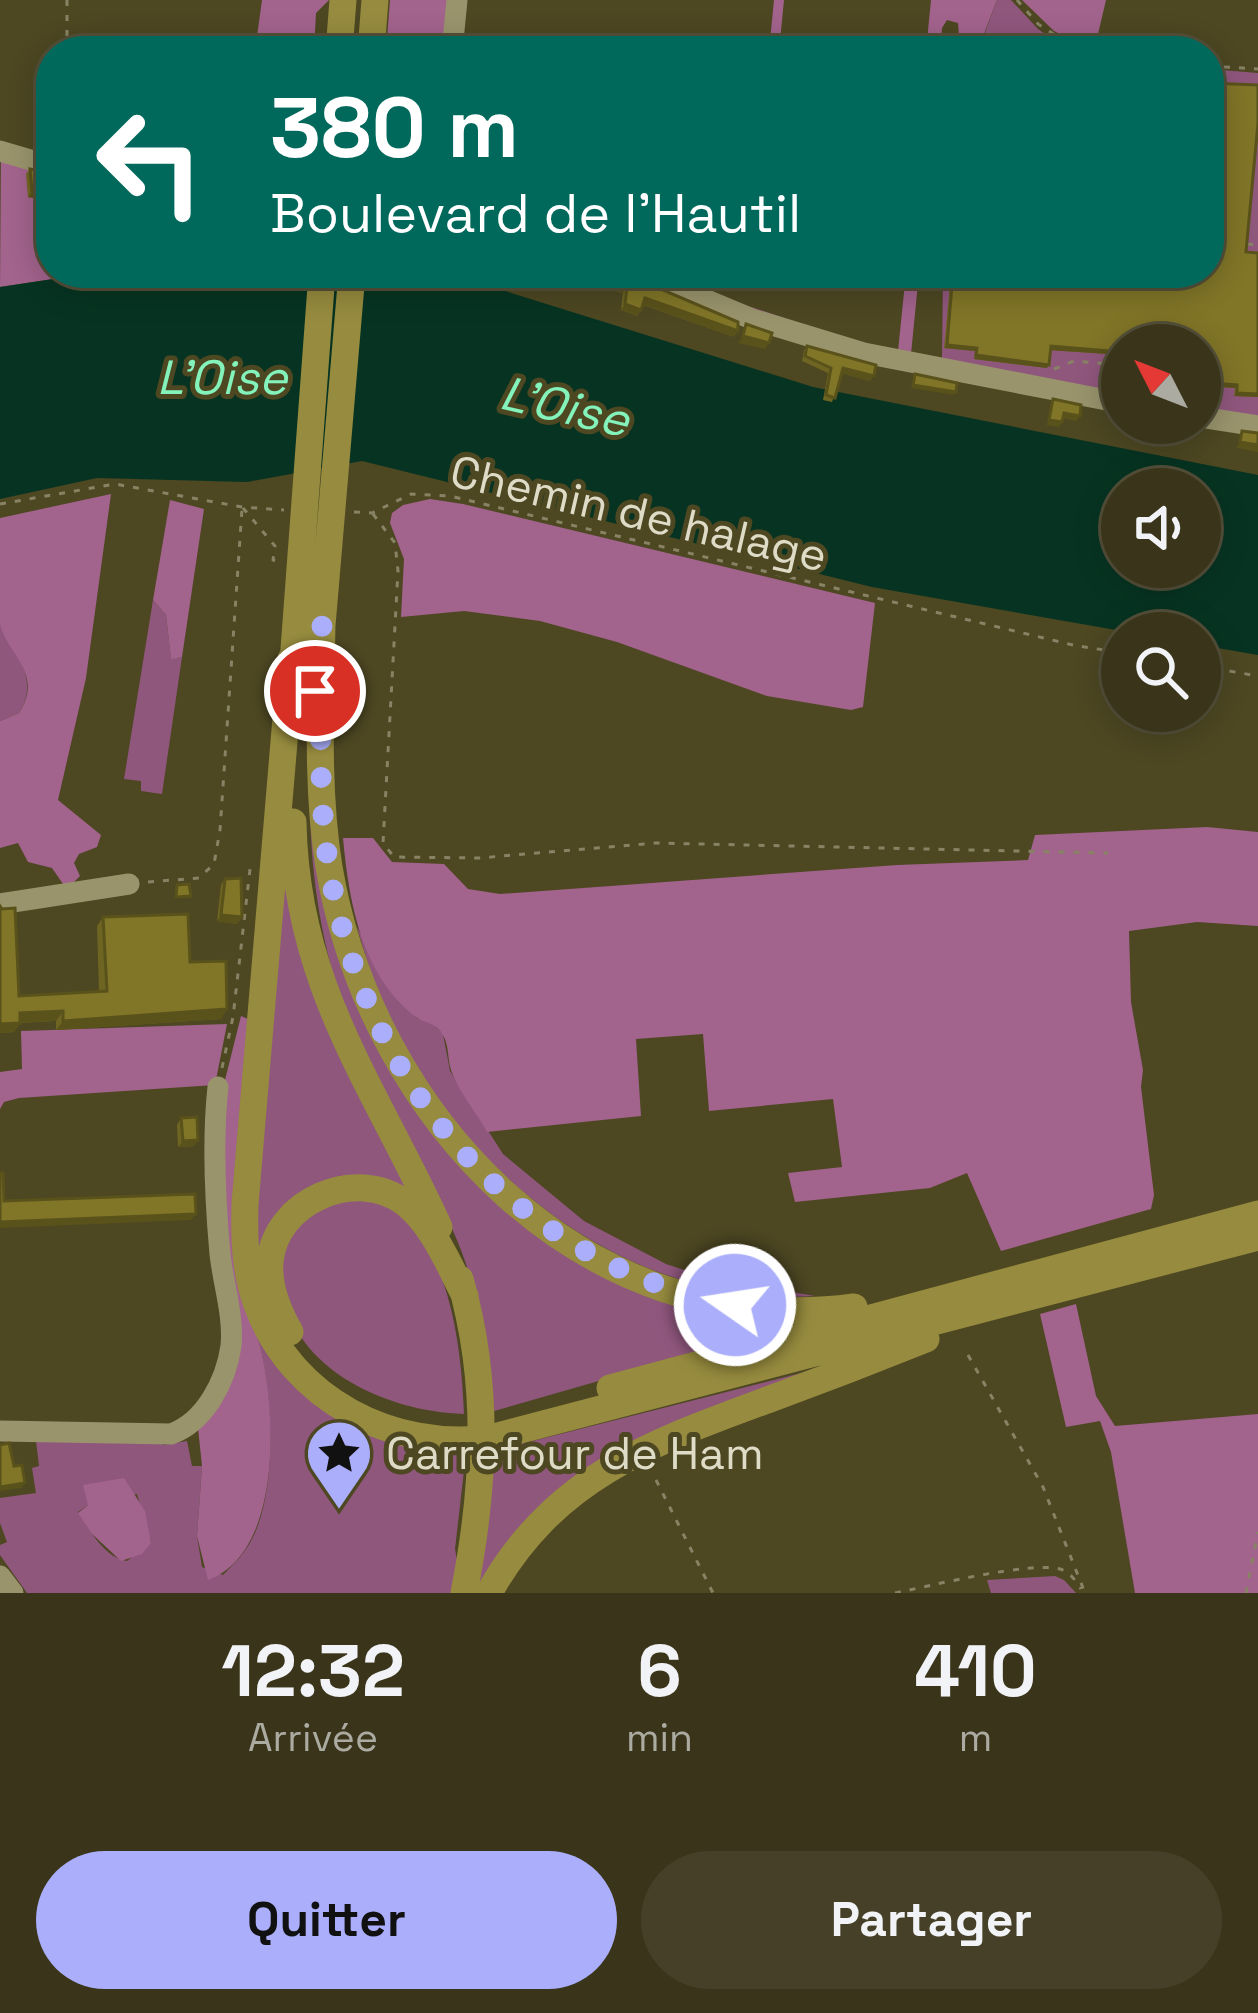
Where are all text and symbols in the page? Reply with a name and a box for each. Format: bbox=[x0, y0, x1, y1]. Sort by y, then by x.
text: 380 m bbox=[270, 74, 519, 182]
icon: left bbox=[72, 84, 228, 240]
text: Boulevard de l'Hautil bbox=[270, 179, 801, 248]
north arrow bbox=[1101, 324, 1221, 444]
map controls bbox=[1101, 324, 1221, 732]
water label: L’Oise bbox=[157, 347, 289, 408]
water label: L'Oise bbox=[495, 362, 637, 451]
street label: Chemin de halage bbox=[445, 442, 833, 585]
button: sound bbox=[1101, 468, 1221, 588]
button: search bbox=[1101, 612, 1221, 732]
pin bbox=[264, 640, 366, 742]
icon: arrive bbox=[282, 658, 348, 724]
position arrow bbox=[672, 1242, 798, 1368]
place icon: Carrefour de Ham bbox=[304, 1418, 374, 1512]
place label: Carrefour de Ham bbox=[386, 1425, 764, 1482]
text: 12:32 bbox=[221, 1625, 405, 1717]
text: 6 bbox=[637, 1625, 682, 1717]
text: 410 bbox=[914, 1625, 1037, 1717]
text: Arrivée bbox=[248, 1713, 378, 1762]
text: min bbox=[626, 1713, 693, 1762]
text: m bbox=[959, 1713, 992, 1762]
button: Quitter bbox=[36, 1851, 617, 1989]
button: Partager bbox=[641, 1851, 1222, 1989]

